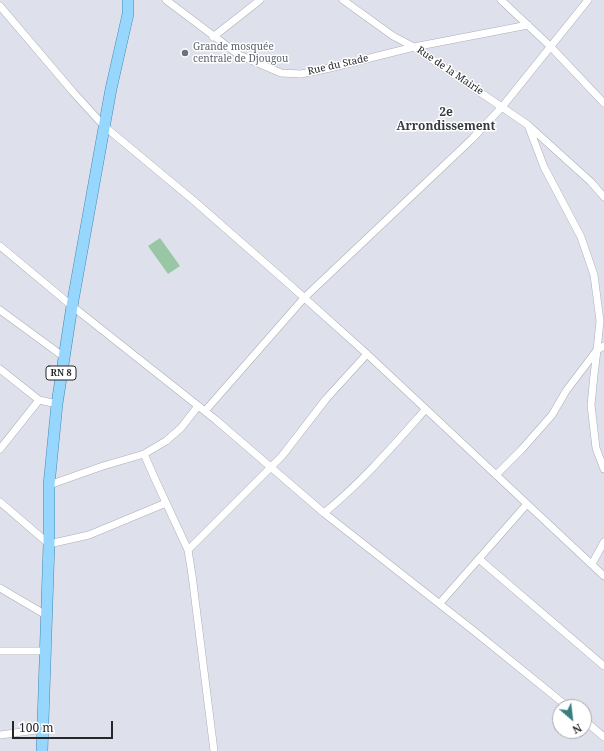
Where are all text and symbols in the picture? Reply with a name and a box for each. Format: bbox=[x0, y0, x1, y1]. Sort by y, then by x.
place label: Grande mosquée centrale de Djougou bbox=[193, 41, 288, 64]
street label: Rue de la Mairie bbox=[414, 44, 486, 98]
marker: Grande mosquée centrale de Djougou bbox=[180, 48, 190, 58]
street label: Rue du Stade bbox=[306, 52, 370, 78]
district label: 2e Arrondissement bbox=[397, 106, 495, 134]
road number: RN 8 bbox=[46, 366, 76, 380]
north arrow bbox=[552, 699, 592, 739]
scale bar bbox=[14, 713, 115, 739]
text: 100 m bbox=[19, 719, 54, 736]
text: N bbox=[570, 720, 585, 738]

